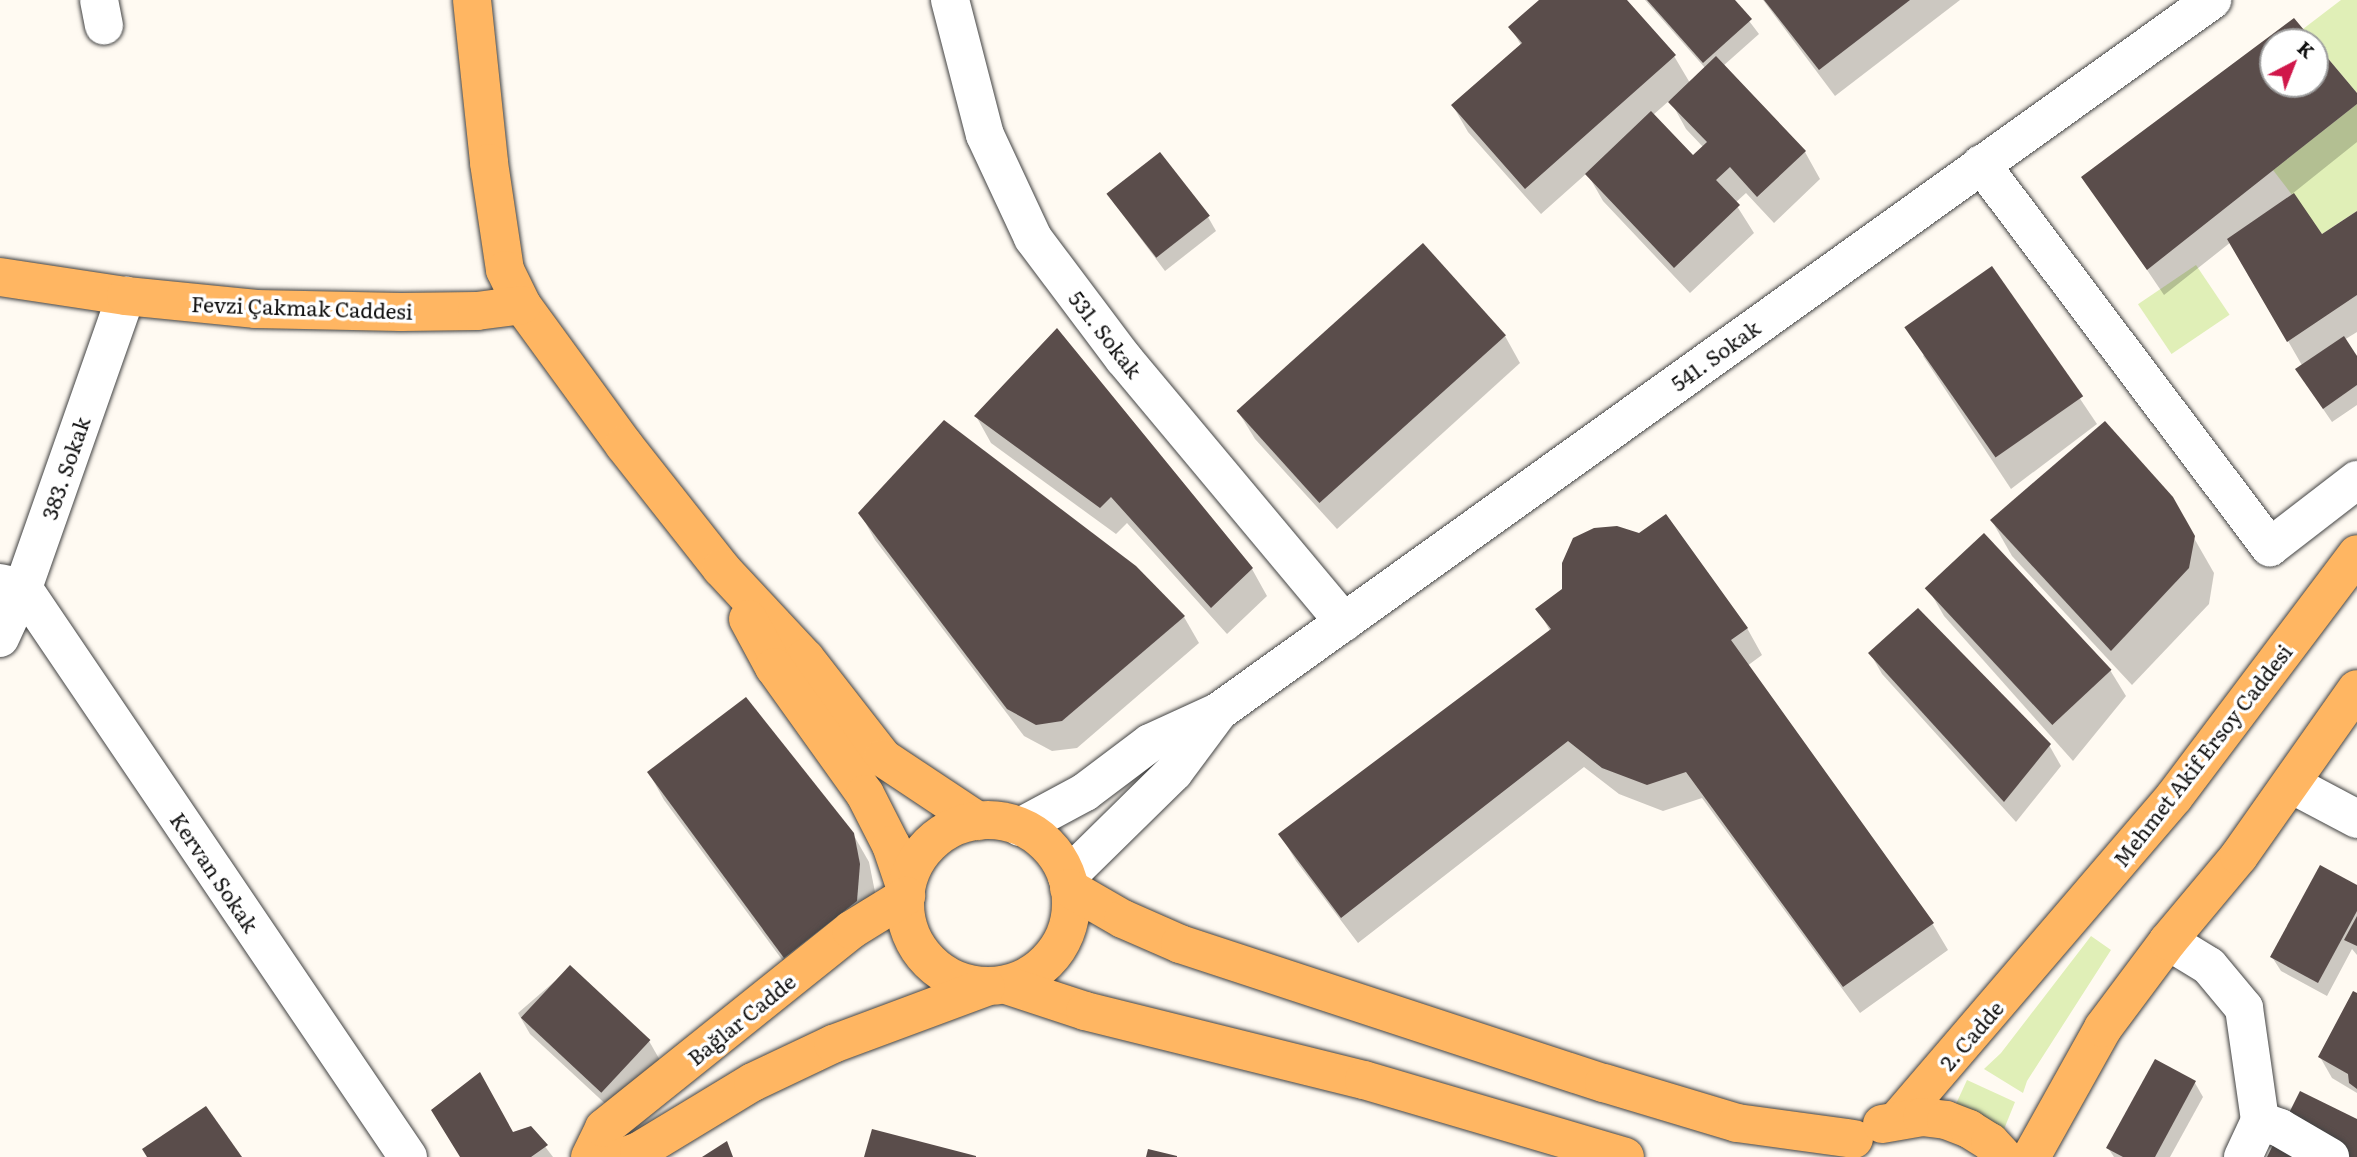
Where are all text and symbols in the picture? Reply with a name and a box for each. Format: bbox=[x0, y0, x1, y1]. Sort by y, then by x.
north arrow bbox=[2259, 28, 2329, 98]
text: K bbox=[2292, 33, 2322, 64]
street label: 531. Sokak bbox=[1064, 286, 1148, 382]
street label: Fevzi Çakmak Caddesi bbox=[191, 291, 413, 323]
street label: 541. Sokak bbox=[1666, 314, 1764, 396]
street label: 383. Sokak bbox=[36, 413, 94, 523]
street label: Mehmet Akif Ersoy Caddesi bbox=[2107, 639, 2297, 871]
street label: Kervan Sokak bbox=[166, 807, 264, 937]
street label: Bağlar Cadde bbox=[682, 968, 800, 1070]
street label: 2. Cadde bbox=[1934, 995, 2008, 1075]

